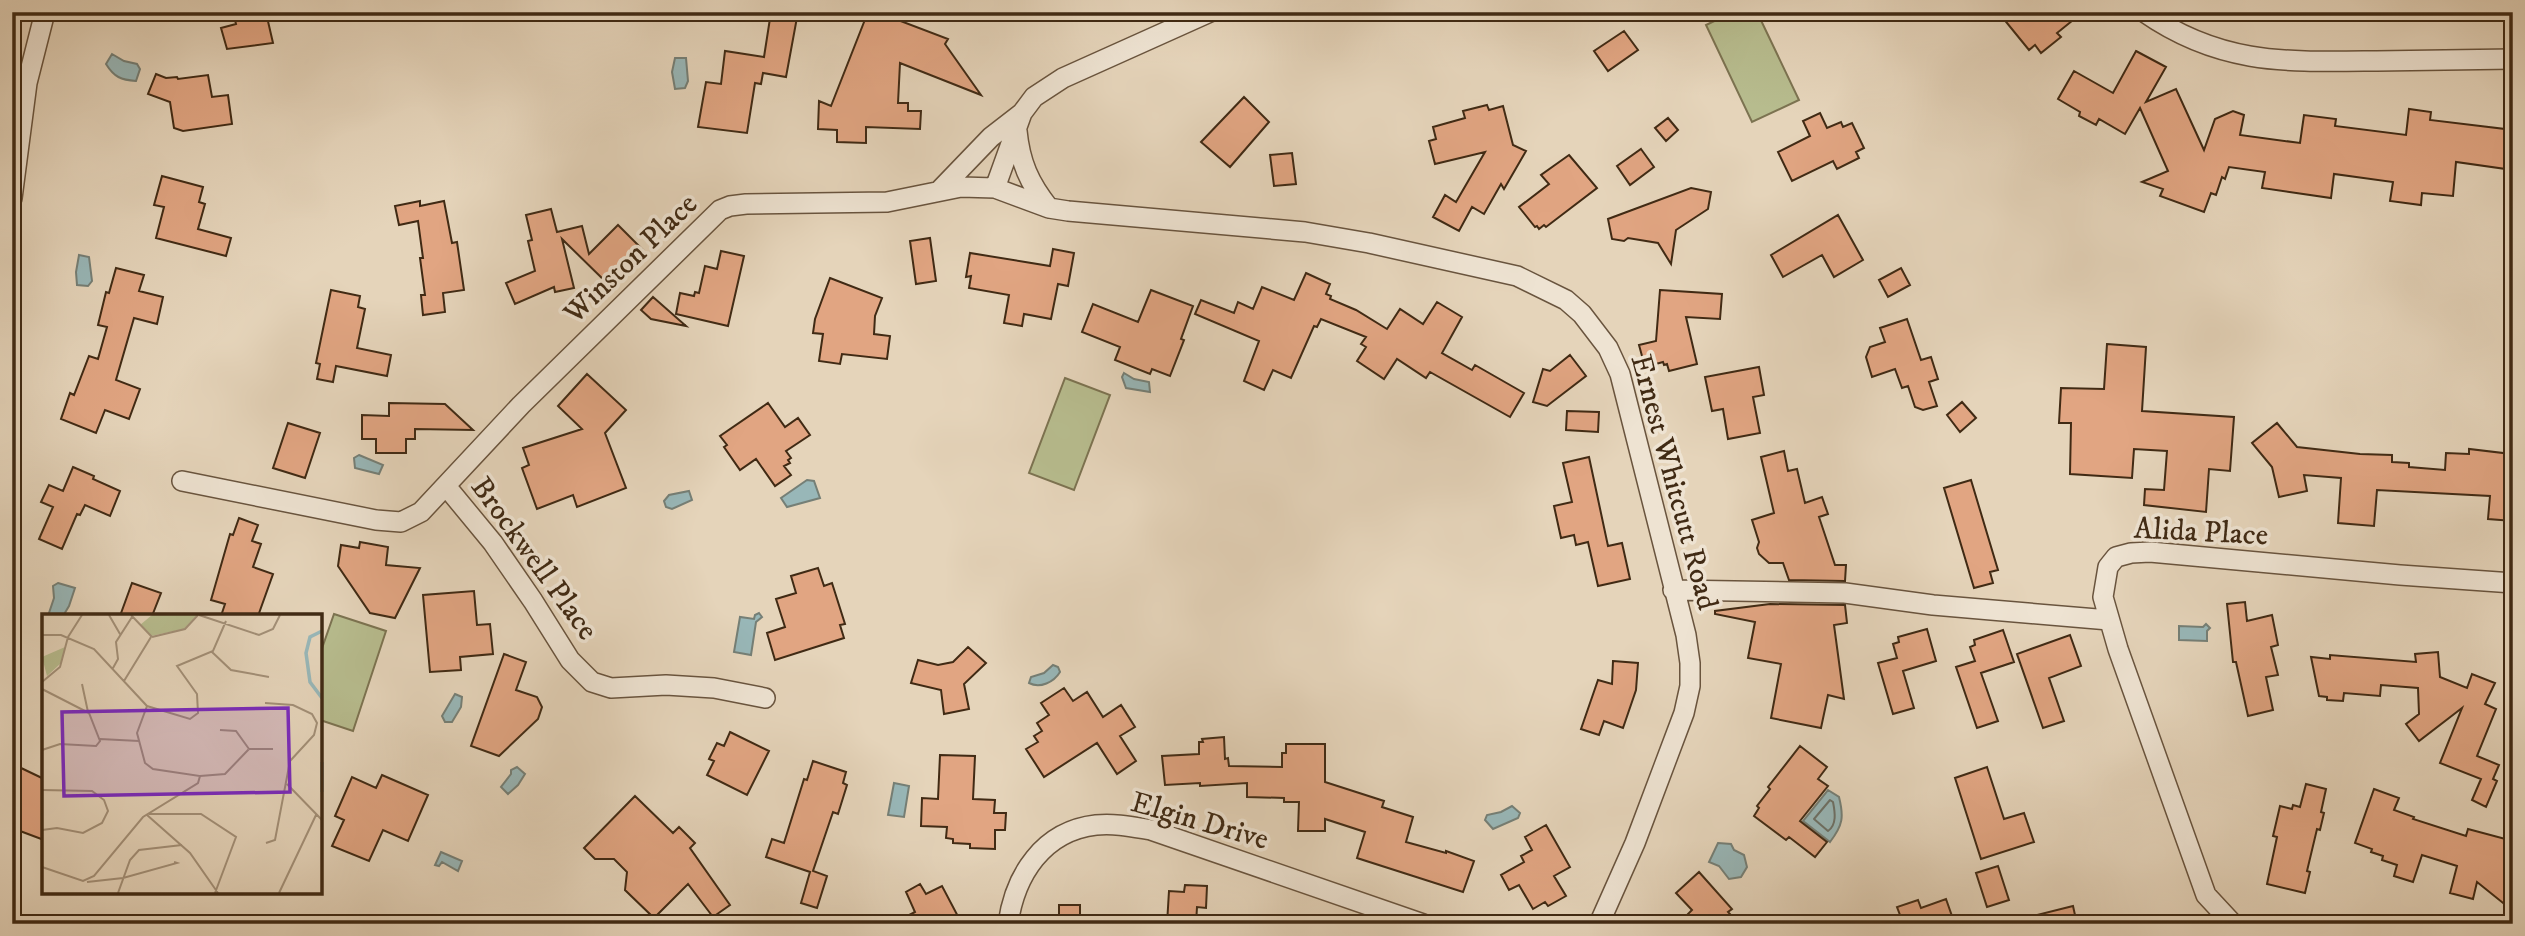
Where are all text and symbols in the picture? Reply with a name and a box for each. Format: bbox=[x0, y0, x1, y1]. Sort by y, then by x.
street label: Winston Place bbox=[556, 186, 706, 333]
street label: Ernest Whitcutt Road bbox=[1622, 351, 1725, 614]
street label: Brockwell Place bbox=[462, 470, 605, 648]
street label: Alida Place bbox=[2133, 511, 2269, 554]
inset map bbox=[42, 614, 322, 894]
street label: Elgin Drive bbox=[1126, 784, 1273, 859]

